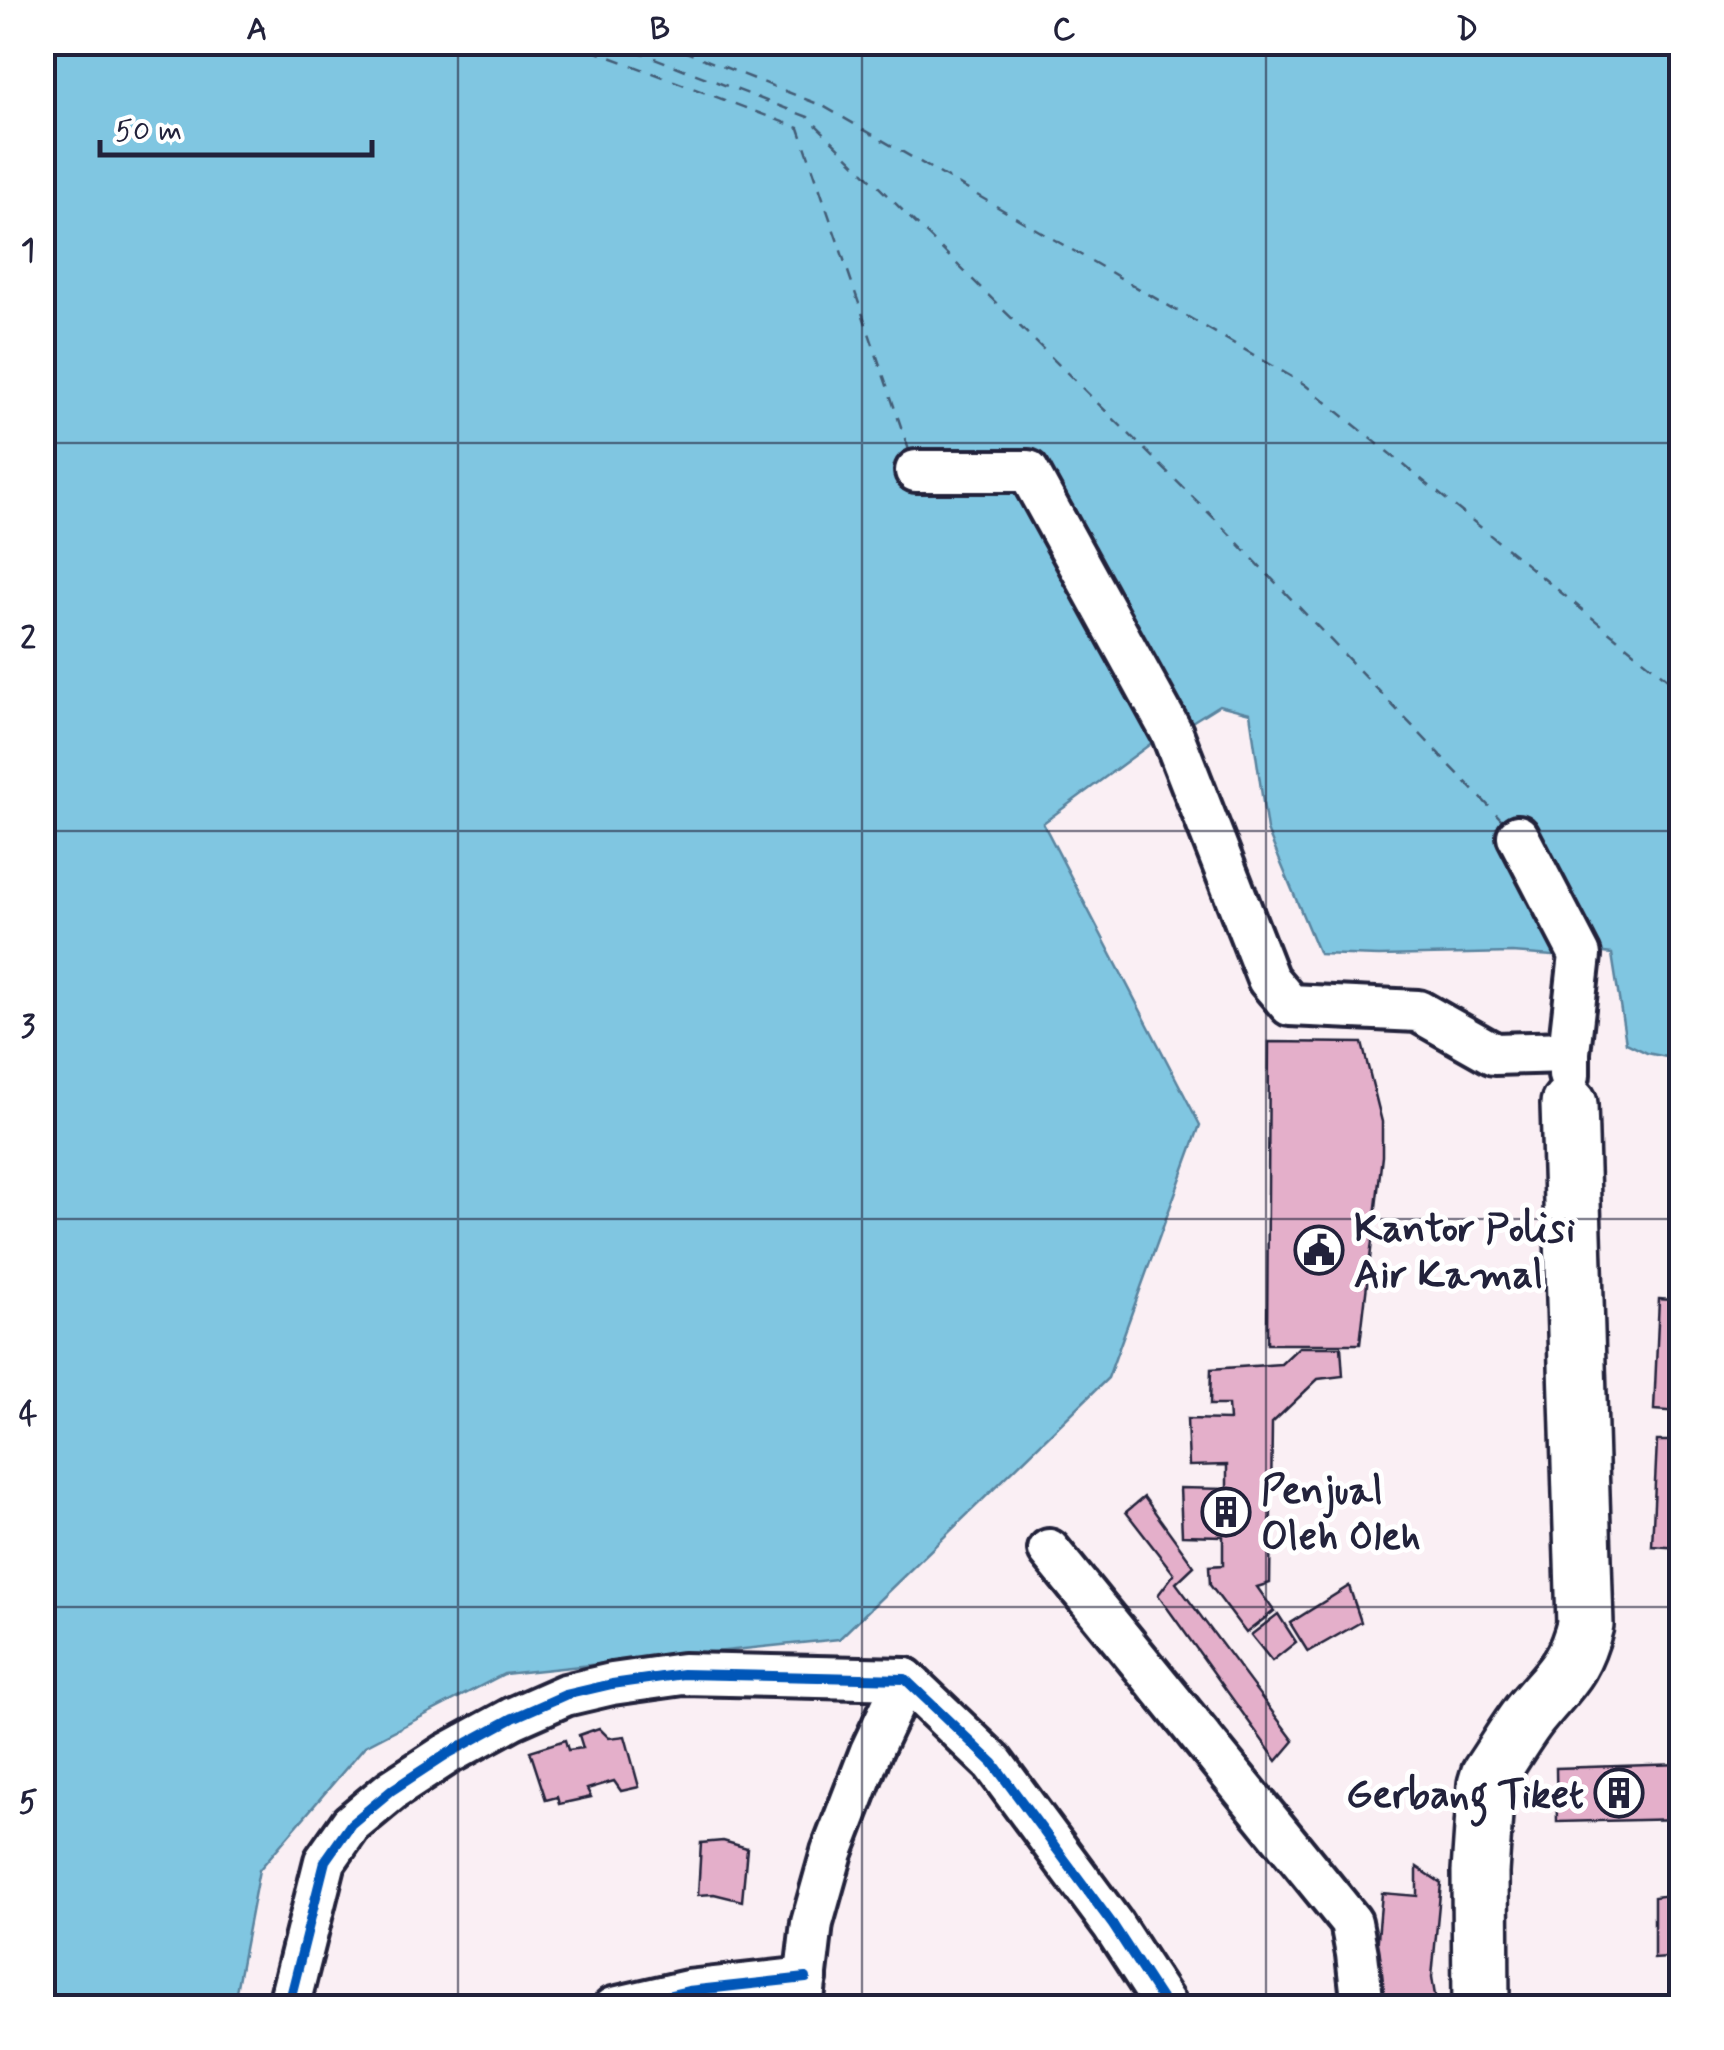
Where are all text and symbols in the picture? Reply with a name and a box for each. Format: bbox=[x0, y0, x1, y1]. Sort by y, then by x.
text: A bbox=[247, 9, 267, 51]
text: B bbox=[650, 9, 670, 51]
text: C bbox=[1053, 9, 1076, 51]
text: D bbox=[1456, 9, 1478, 51]
scale bar bbox=[100, 95, 372, 157]
text: 50 m bbox=[115, 112, 182, 151]
text: 1 bbox=[21, 230, 35, 272]
text: 2 bbox=[20, 618, 36, 660]
text: 3 bbox=[21, 1006, 36, 1048]
place label: Kantor Polisi Air Kamal bbox=[1354, 1204, 1575, 1302]
public building icon: Kantor Polisi Air Kamal bbox=[1293, 1224, 1345, 1276]
text: 4 bbox=[19, 1394, 38, 1436]
place label: Penjual Oleh Oleh bbox=[1261, 1466, 1421, 1564]
building icon: Penjual Oleh Oleh bbox=[1200, 1486, 1252, 1538]
building icon: Gerbang Tiket bbox=[1593, 1767, 1645, 1819]
place label: Gerbang Tiket bbox=[1346, 1770, 1584, 1827]
text: 5 bbox=[18, 1782, 38, 1824]

